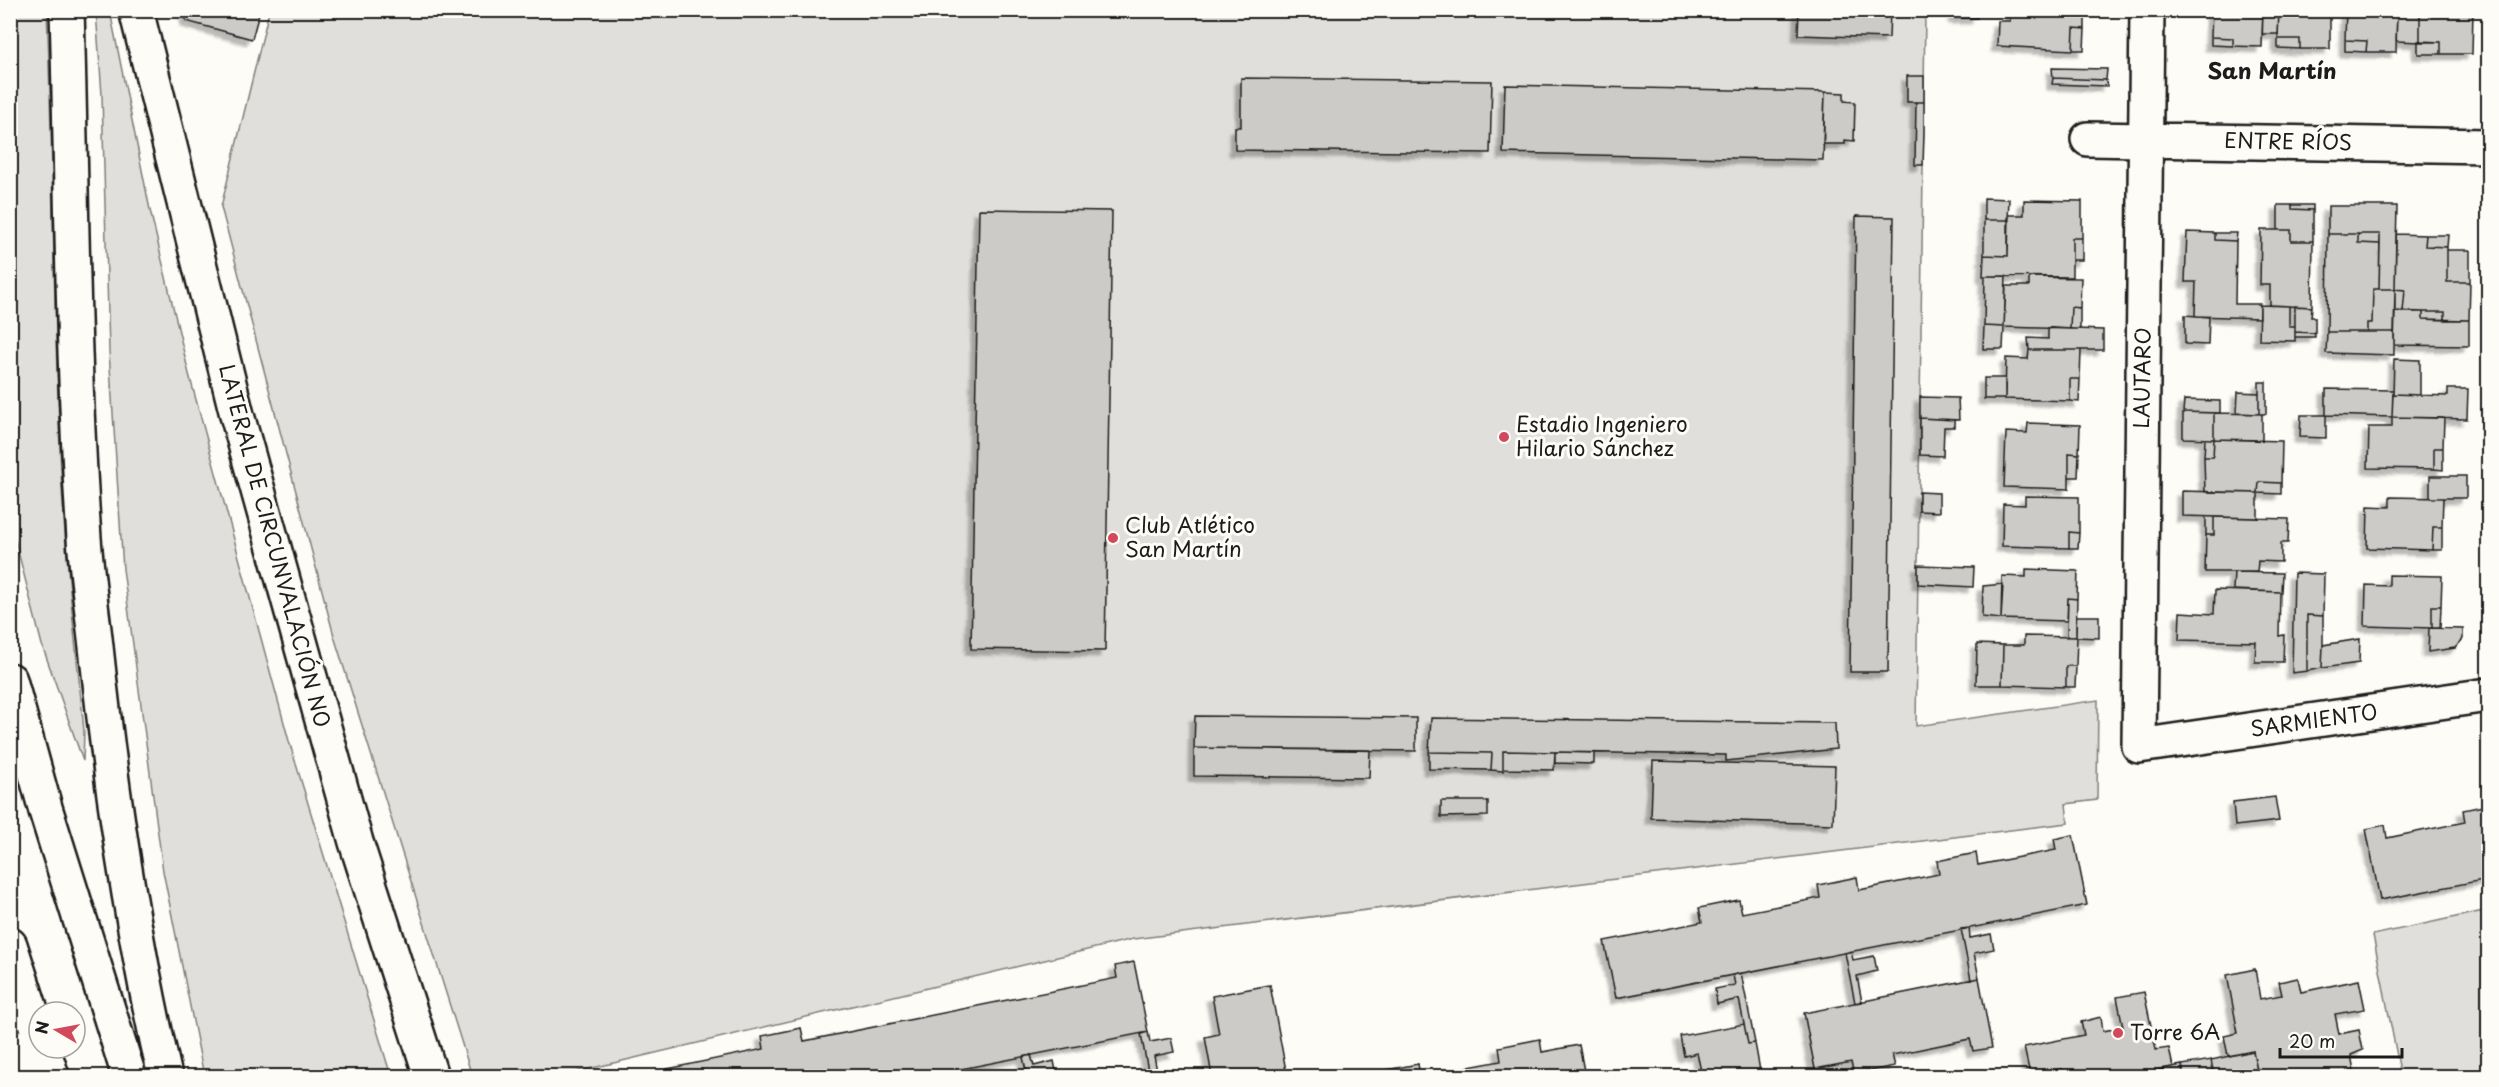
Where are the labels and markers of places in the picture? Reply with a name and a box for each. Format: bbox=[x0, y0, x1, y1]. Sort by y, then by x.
place label: Estadio Ingeniero Hilario Sánchez bbox=[1516, 407, 1688, 463]
marker: Estadio Ingeniero Hilario Sánchez bbox=[1497, 430, 1511, 444]
place label: Club Atlético San Martín bbox=[1125, 508, 1255, 564]
marker: Club Atlético San Martín bbox=[1106, 531, 1120, 545]
place label: Torre 6A bbox=[2130, 1015, 2220, 1047]
marker: Torre 6A bbox=[2111, 1026, 2125, 1040]

